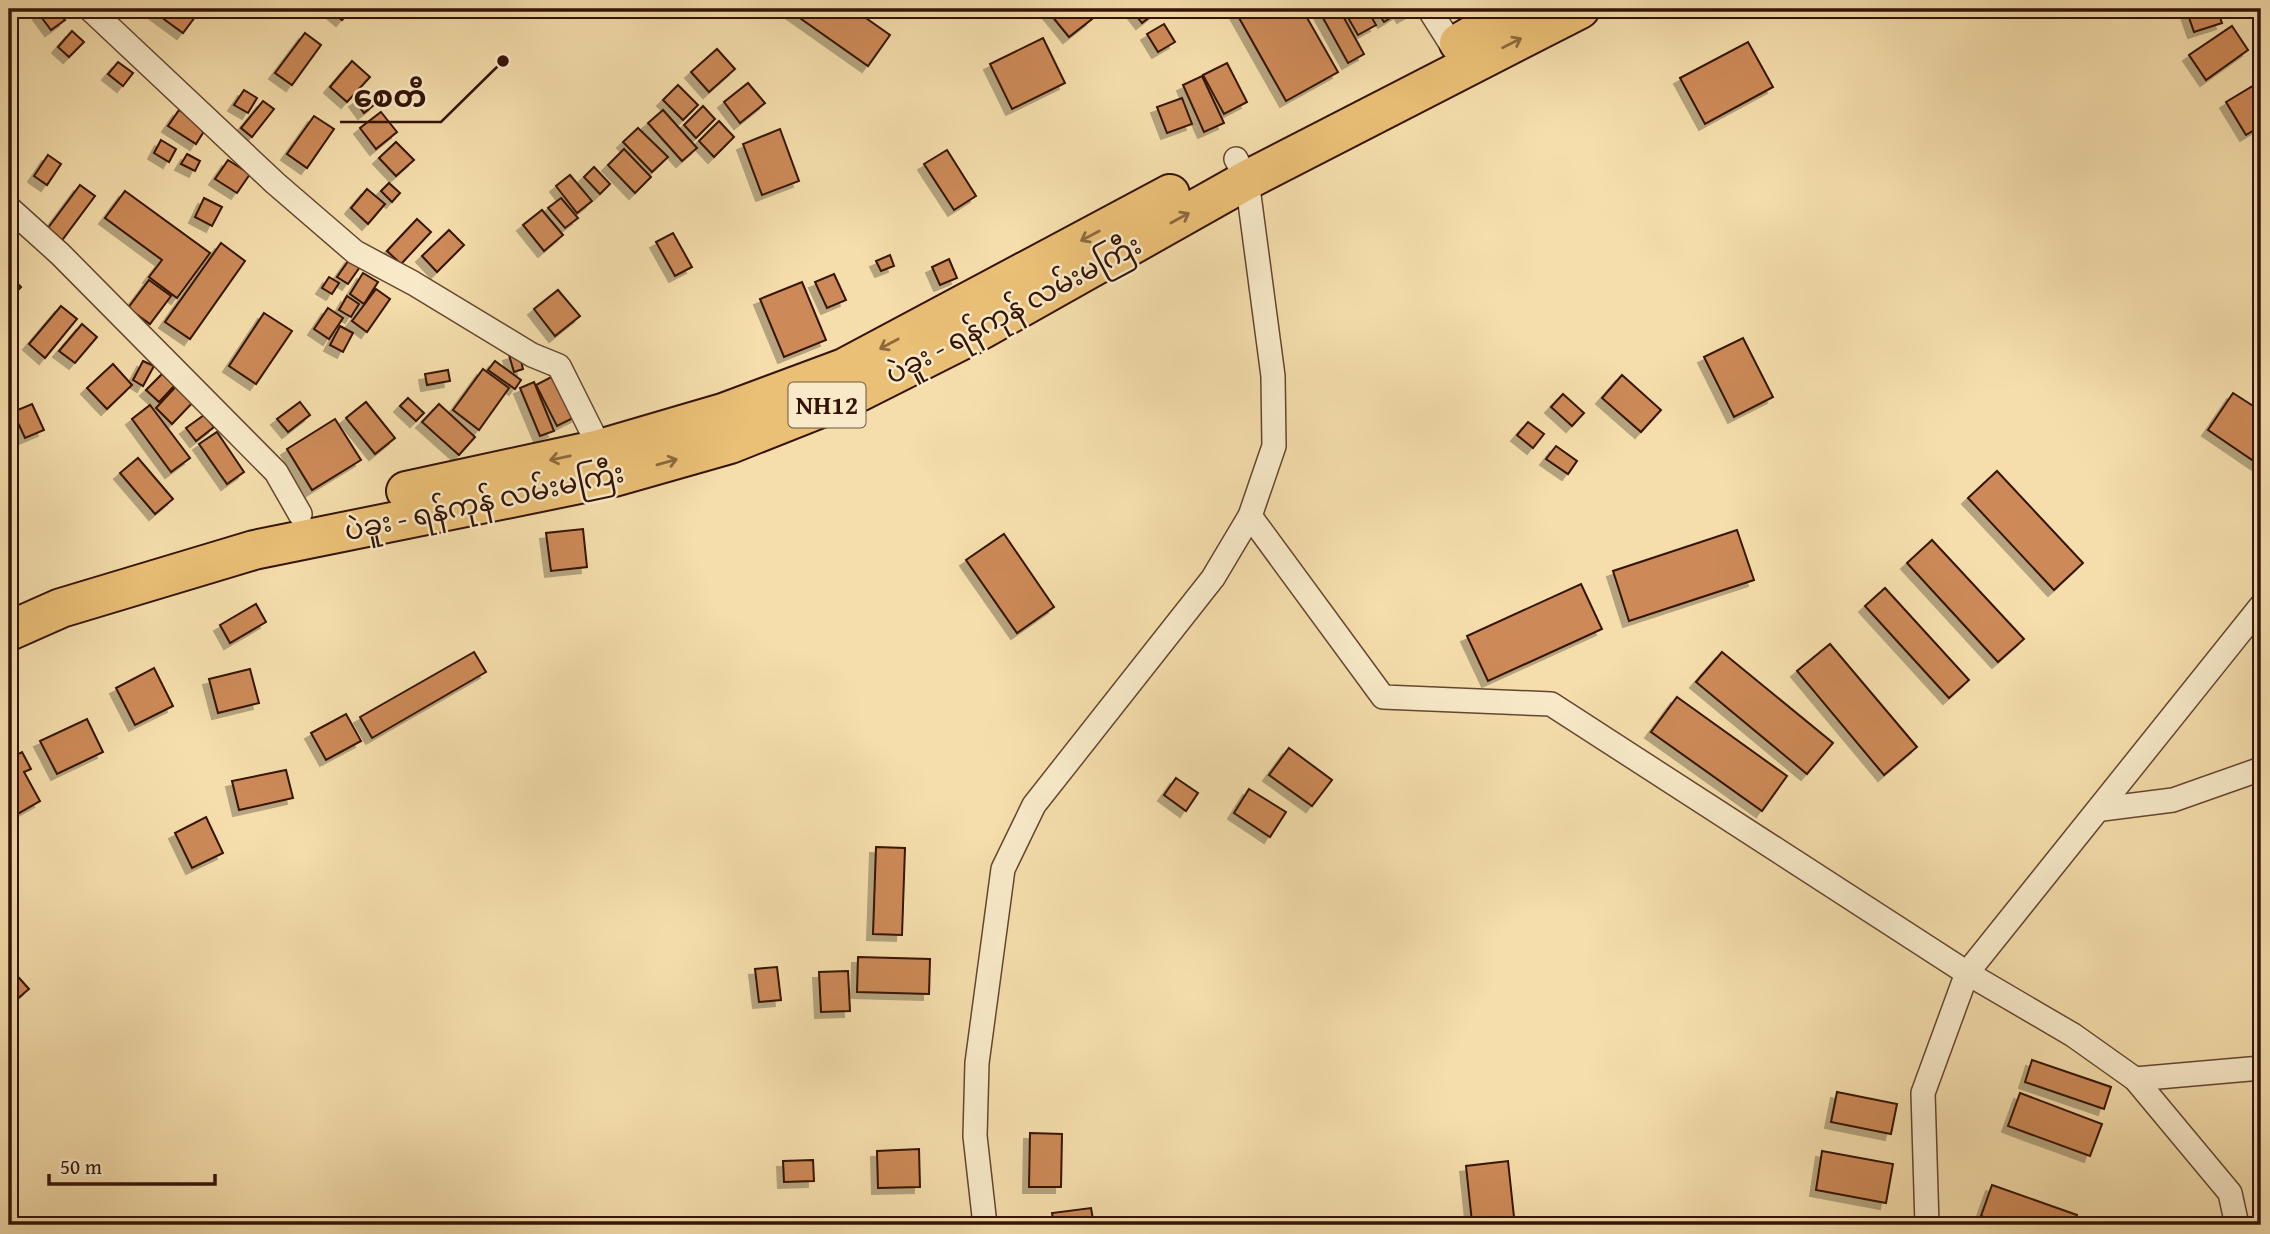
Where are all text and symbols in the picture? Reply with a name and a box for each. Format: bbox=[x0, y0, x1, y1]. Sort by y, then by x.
one-way arrow bbox=[1501, 36, 1522, 50]
callout: စေတီ bbox=[340, 71, 441, 122]
text: စေတီ bbox=[353, 74, 427, 118]
one-way arrow bbox=[1170, 211, 1190, 225]
street label: ပဲခူး - ရန်ကုန် လမ်းမကြီး bbox=[877, 224, 1150, 396]
one-way arrow bbox=[1080, 230, 1101, 244]
one-way arrow bbox=[879, 337, 900, 351]
road number: NH12 bbox=[788, 382, 866, 428]
street label: ပဲခူး - ရန်ကုန် လမ်းမကြီး bbox=[340, 451, 628, 553]
one-way arrow bbox=[549, 452, 572, 465]
one-way arrow bbox=[655, 454, 677, 467]
scale bar bbox=[49, 1143, 215, 1187]
text: 50 m bbox=[60, 1151, 102, 1182]

